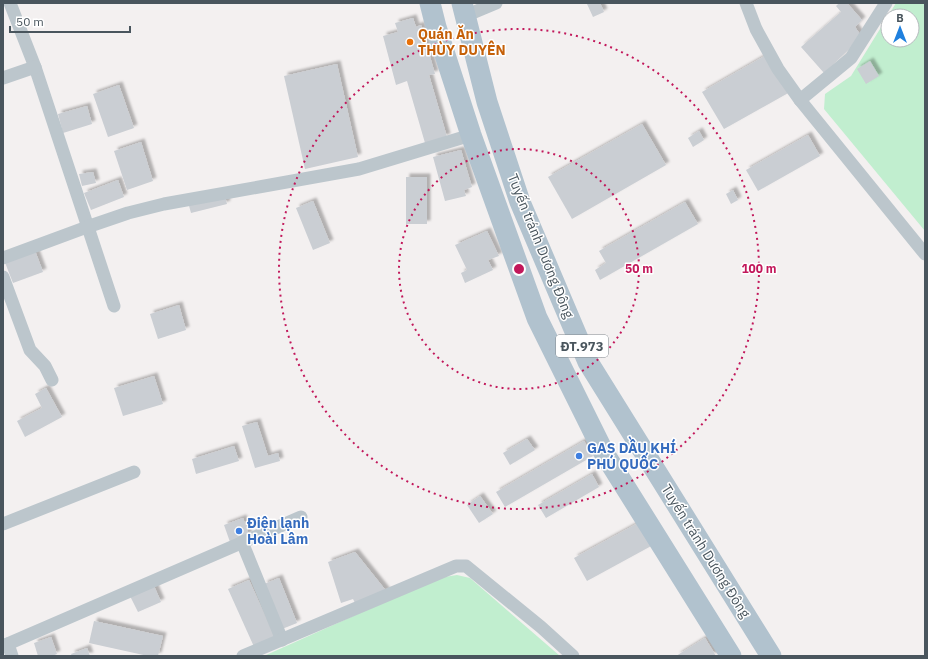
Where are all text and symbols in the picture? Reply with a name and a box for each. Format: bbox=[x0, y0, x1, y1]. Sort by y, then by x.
scale bar bbox=[10, 8, 130, 34]
north arrow bbox=[880, 8, 920, 48]
text: B bbox=[896, 11, 904, 25]
text: 50 m bbox=[16, 14, 44, 29]
place label: Quán Ăn THÙY DUYÊN bbox=[418, 24, 506, 59]
marker: Quán Ăn THÙY DUYÊN bbox=[405, 37, 415, 47]
street label: Tuyến tránh Dương Đông bbox=[504, 171, 578, 321]
text: 50 m bbox=[625, 261, 653, 276]
text: 100 m bbox=[741, 261, 777, 276]
centre of rings bbox=[512, 262, 526, 276]
road number: ĐT.973 bbox=[556, 335, 608, 357]
place label: GAS DẦU KHÍ PHÚ QUỐC bbox=[587, 436, 676, 473]
marker: GAS DẦU KHÍ PHÚ QUỐC bbox=[574, 451, 584, 461]
street label: Tuyến tránh Dương Đông bbox=[657, 481, 755, 622]
place label: Điện lạnh Hoài Lâm bbox=[247, 514, 309, 548]
marker: Điện lạnh Hoài Lâm bbox=[234, 526, 244, 536]

